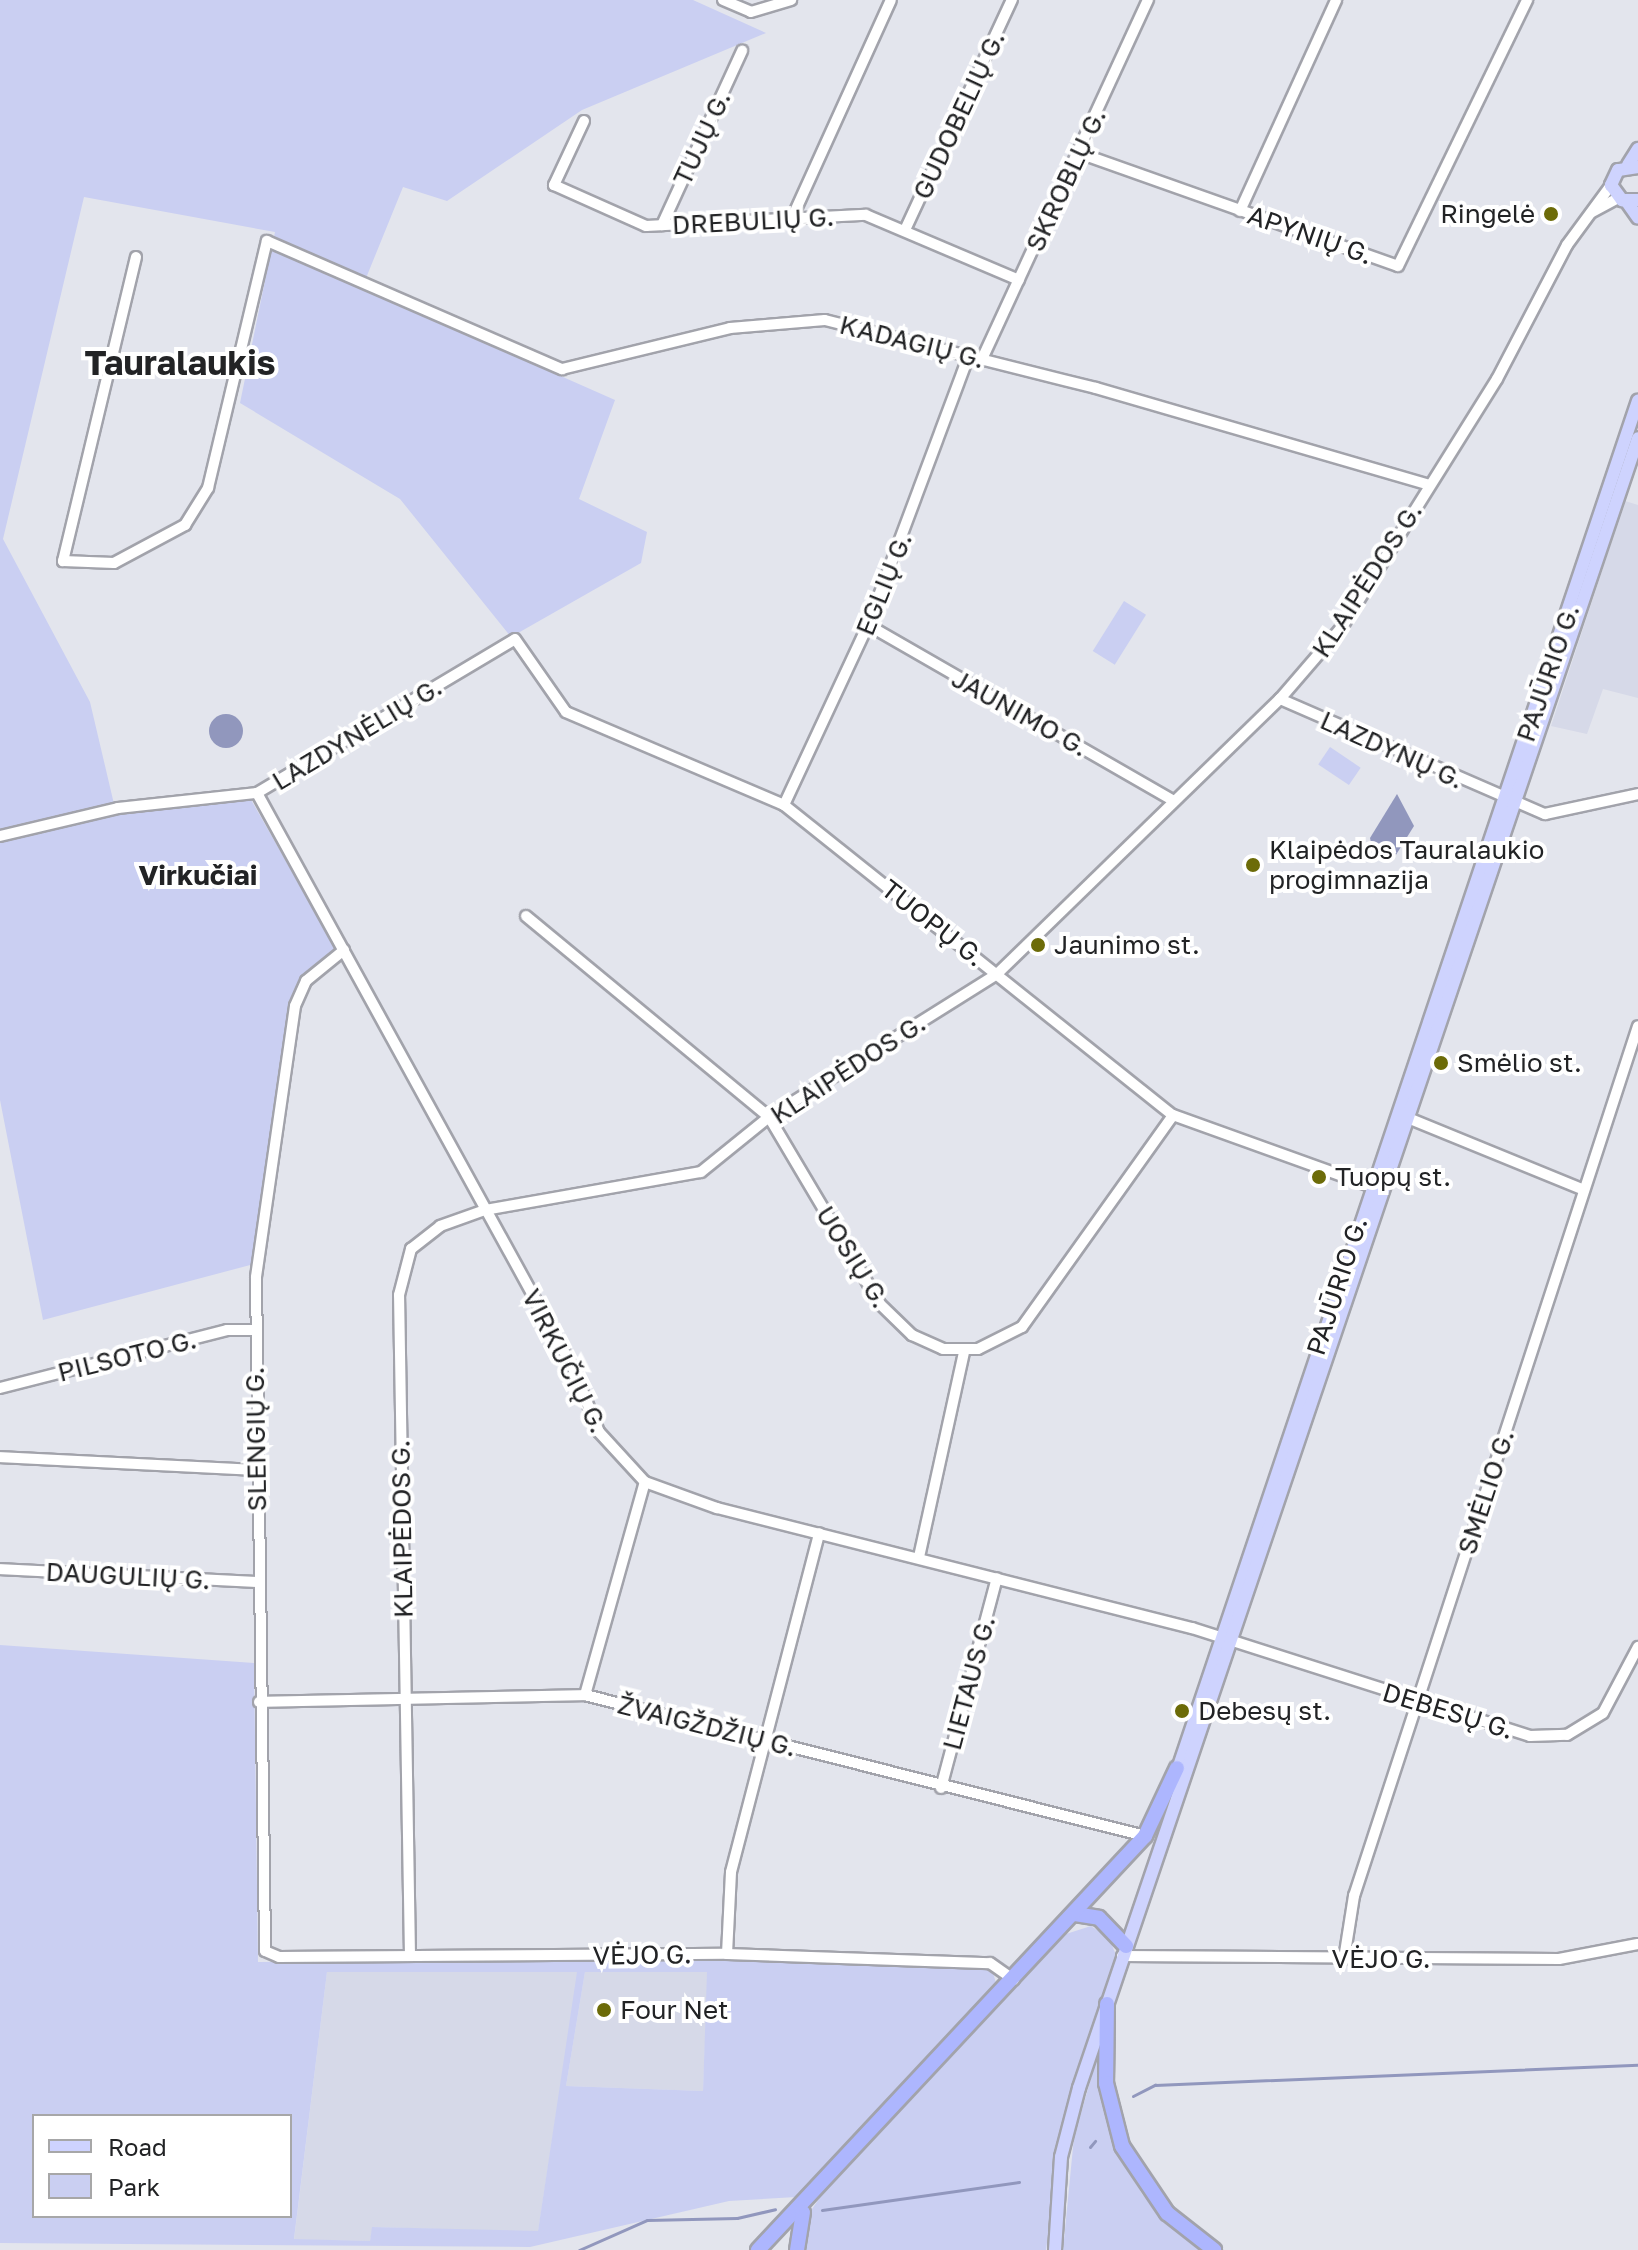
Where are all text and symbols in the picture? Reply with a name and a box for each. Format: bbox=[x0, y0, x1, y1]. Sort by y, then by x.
street label: GUDOBELIŲ G. bbox=[906, 26, 1012, 204]
street label: TUJŲ G. bbox=[667, 86, 737, 190]
street label: SKROBLŲ G. bbox=[1019, 104, 1113, 256]
place label: Ringelė bbox=[1440, 198, 1535, 230]
street label: APYNIŲ G. bbox=[1244, 199, 1376, 271]
street label: DREBULIŲ G. bbox=[671, 201, 835, 241]
marker: Ringelė bbox=[1542, 205, 1560, 223]
street label: KADAGIŲ G. bbox=[836, 309, 988, 375]
district label: Tauralaukis bbox=[84, 343, 276, 383]
street label: KLAIPĖDOS G. bbox=[1305, 497, 1429, 663]
street label: EGLIŲ G. bbox=[849, 528, 919, 640]
street label: PAJŪRIO G. bbox=[1510, 600, 1586, 746]
street label: JAUNIMO G. bbox=[946, 663, 1094, 763]
street label: LAZDYNĖLIŲ G. bbox=[267, 671, 447, 797]
street label: LAZDYNŲ G. bbox=[1316, 705, 1468, 795]
place label: Klaipėdos Tauralaukio progimnazija bbox=[1269, 834, 1544, 896]
marker: Klaipėdos Tauralaukio progimnazija bbox=[1244, 856, 1262, 874]
district label: Virkučiai bbox=[138, 858, 258, 892]
street label: TUOPŲ G. bbox=[875, 873, 991, 973]
place label: Jaunimo st. bbox=[1054, 929, 1200, 961]
marker: Jaunimo st. bbox=[1029, 936, 1047, 954]
street label: KLAIPĖDOS G. bbox=[765, 1007, 931, 1131]
place label: Smėlio st. bbox=[1457, 1047, 1582, 1079]
marker: Smėlio st. bbox=[1432, 1054, 1450, 1072]
place label: Tuopų st. bbox=[1335, 1161, 1451, 1193]
marker: Tuopų st. bbox=[1310, 1168, 1328, 1186]
street label: UOSIŲ G. bbox=[810, 1200, 896, 1314]
street label: PAJŪRIO G. bbox=[1300, 1213, 1374, 1359]
street label: VIRKUČIŲ G. bbox=[515, 1284, 615, 1438]
street label: PILSOTO G. bbox=[54, 1324, 200, 1388]
street label: SLENGIŲ G. bbox=[239, 1366, 273, 1512]
street label: SMĖLIO G. bbox=[1451, 1426, 1521, 1558]
street label: KLAIPĖDOS G. bbox=[385, 1440, 419, 1618]
street label: DAUGULIŲ G. bbox=[45, 1556, 211, 1596]
street label: LIETAUS G. bbox=[936, 1613, 1002, 1753]
street label: DEBESŲ G. bbox=[1379, 1676, 1517, 1746]
street label: ŽVAIGŽDŽIŲ G. bbox=[615, 1689, 799, 1763]
place label: Debesų st. bbox=[1198, 1695, 1331, 1727]
marker: Debesų st. bbox=[1173, 1702, 1191, 1720]
street label: VĖJO G. bbox=[592, 1939, 692, 1971]
street label: VĖJO G. bbox=[1331, 1943, 1431, 1975]
place label: Four Net bbox=[620, 1994, 728, 2026]
marker: Four Net bbox=[595, 2001, 613, 2019]
legend bbox=[32, 2114, 292, 2218]
text: Road bbox=[108, 2132, 167, 2161]
text: Park bbox=[108, 2172, 160, 2201]

